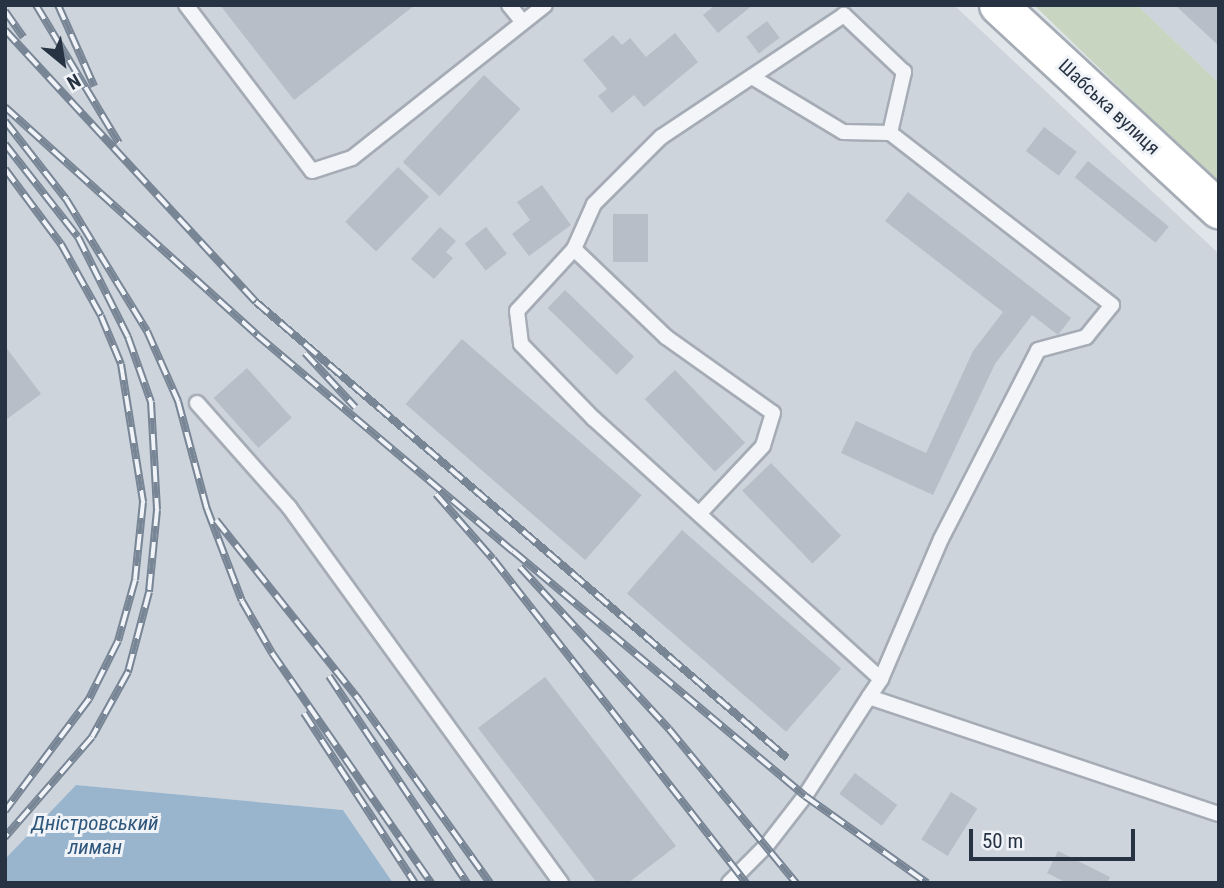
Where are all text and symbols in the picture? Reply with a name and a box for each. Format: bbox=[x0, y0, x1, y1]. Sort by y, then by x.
north arrow bbox=[28, 28, 98, 98]
street label: Шабська вулиця bbox=[1054, 54, 1164, 160]
text: N bbox=[63, 69, 85, 94]
water label: Дністровський лиман bbox=[32, 810, 158, 860]
scale bar bbox=[972, 814, 1138, 858]
text: 50 m bbox=[982, 829, 1023, 853]

